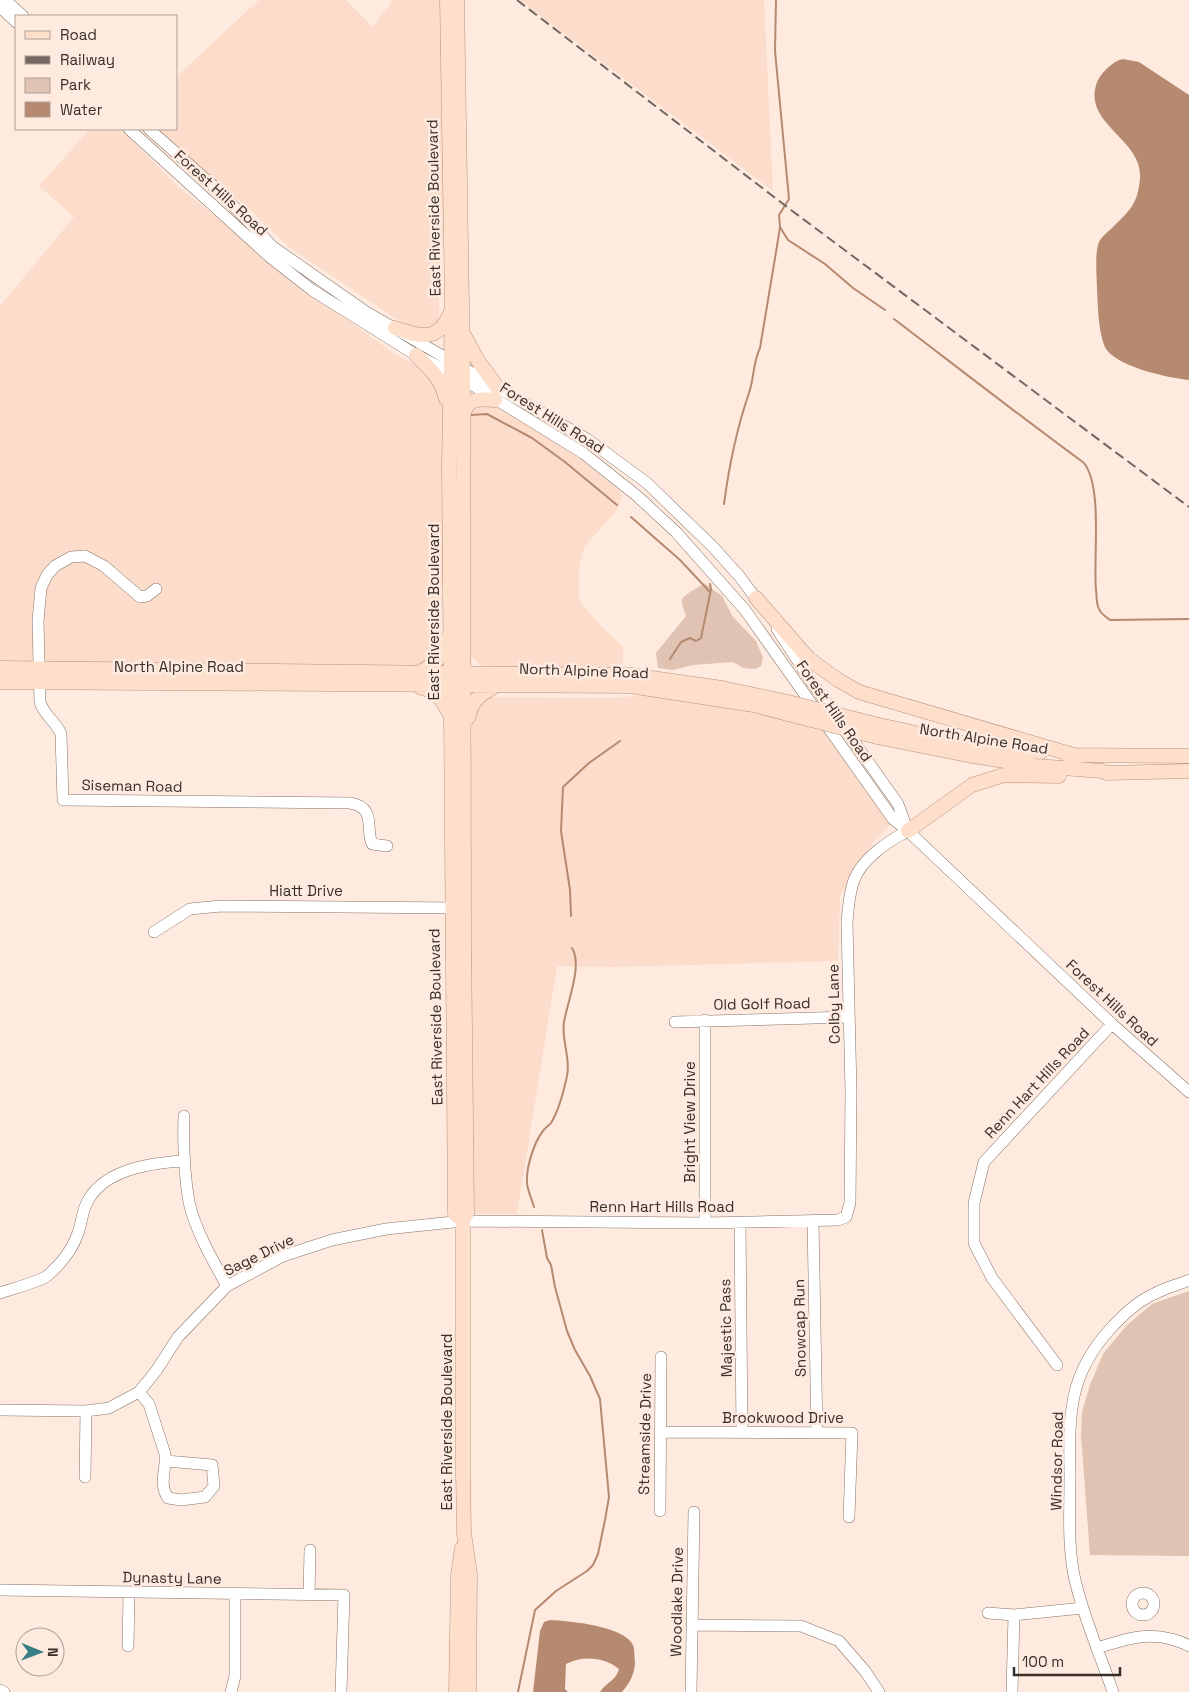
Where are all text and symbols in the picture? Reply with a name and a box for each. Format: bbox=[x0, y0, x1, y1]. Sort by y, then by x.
legend bbox=[15, 15, 178, 130]
text: Road bbox=[60, 25, 97, 44]
text: Railway bbox=[60, 50, 115, 69]
text: Park bbox=[60, 75, 91, 94]
text: Water bbox=[60, 100, 103, 119]
street label: East Riverside Boulevard bbox=[422, 119, 445, 297]
street label: Forest Hills Road bbox=[171, 146, 272, 240]
street label: Forest Hills Road bbox=[497, 378, 608, 457]
street label: East Riverside Boulevard bbox=[424, 524, 443, 700]
street label: Forest Hills Road bbox=[792, 656, 876, 765]
street label: North Alpine Road bbox=[114, 657, 244, 676]
street label: North Alpine Road bbox=[519, 659, 649, 682]
street label: North Alpine Road bbox=[918, 719, 1050, 758]
street label: Siseman Road bbox=[81, 775, 183, 796]
street label: Hiatt Drive bbox=[269, 881, 343, 900]
street label: East Riverside Boulevard bbox=[424, 928, 447, 1106]
street label: Forest Hills Road bbox=[1062, 955, 1163, 1050]
street label: Colby Lane bbox=[823, 964, 844, 1044]
street label: Old Golf Road bbox=[713, 993, 811, 1014]
street label: Renn Hart Hills Road bbox=[980, 1023, 1093, 1142]
street label: Bright View Drive bbox=[680, 1061, 699, 1183]
street label: Renn Hart Hills Road bbox=[590, 1197, 734, 1216]
street label: Sage Drive bbox=[220, 1229, 297, 1280]
street label: Majestic Pass bbox=[715, 1278, 736, 1377]
street label: Snowcap Run bbox=[789, 1279, 810, 1377]
street label: East Riverside Boulevard bbox=[437, 1334, 456, 1510]
street label: Streamside Drive bbox=[634, 1373, 655, 1495]
street label: Brookwood Drive bbox=[722, 1408, 844, 1427]
street label: Windsor Road bbox=[1046, 1411, 1067, 1511]
street label: Woodlake Drive bbox=[666, 1547, 687, 1657]
street label: Dynasty Lane bbox=[122, 1567, 222, 1588]
north arrow bbox=[15, 1627, 65, 1677]
scale bar bbox=[1014, 1644, 1120, 1676]
text: N bbox=[44, 1647, 62, 1657]
text: 100 m bbox=[1022, 1652, 1064, 1671]

